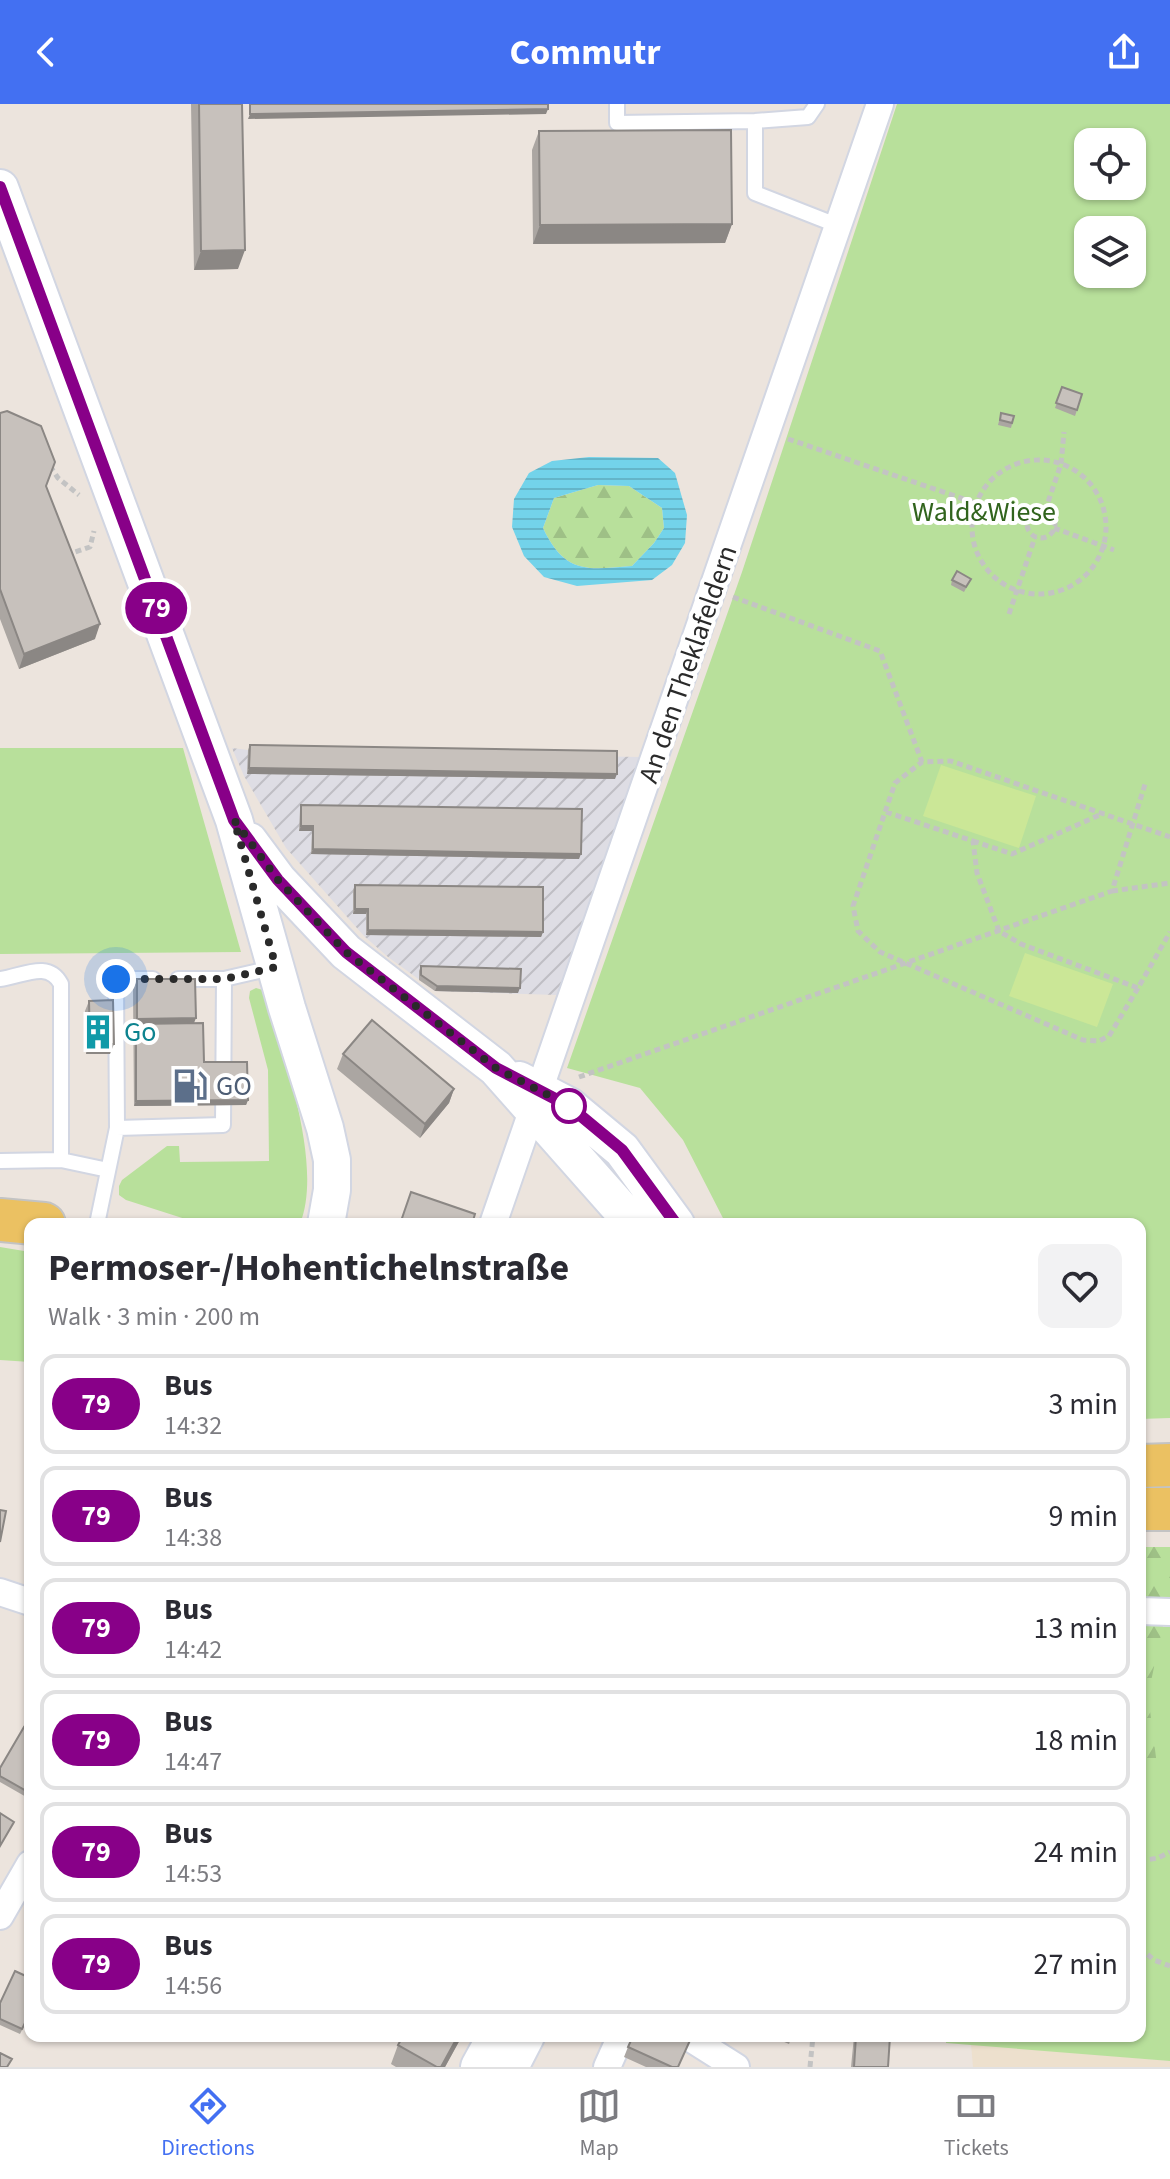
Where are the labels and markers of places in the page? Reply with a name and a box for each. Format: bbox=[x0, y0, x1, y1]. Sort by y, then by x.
place label: Go bbox=[124, 1012, 156, 1052]
building icon: Go bbox=[79, 1013, 117, 1051]
place label: GO bbox=[216, 1066, 252, 1106]
fuel station icon: GO bbox=[171, 1067, 209, 1105]
unlabelled marker bbox=[552, 1089, 586, 1123]

